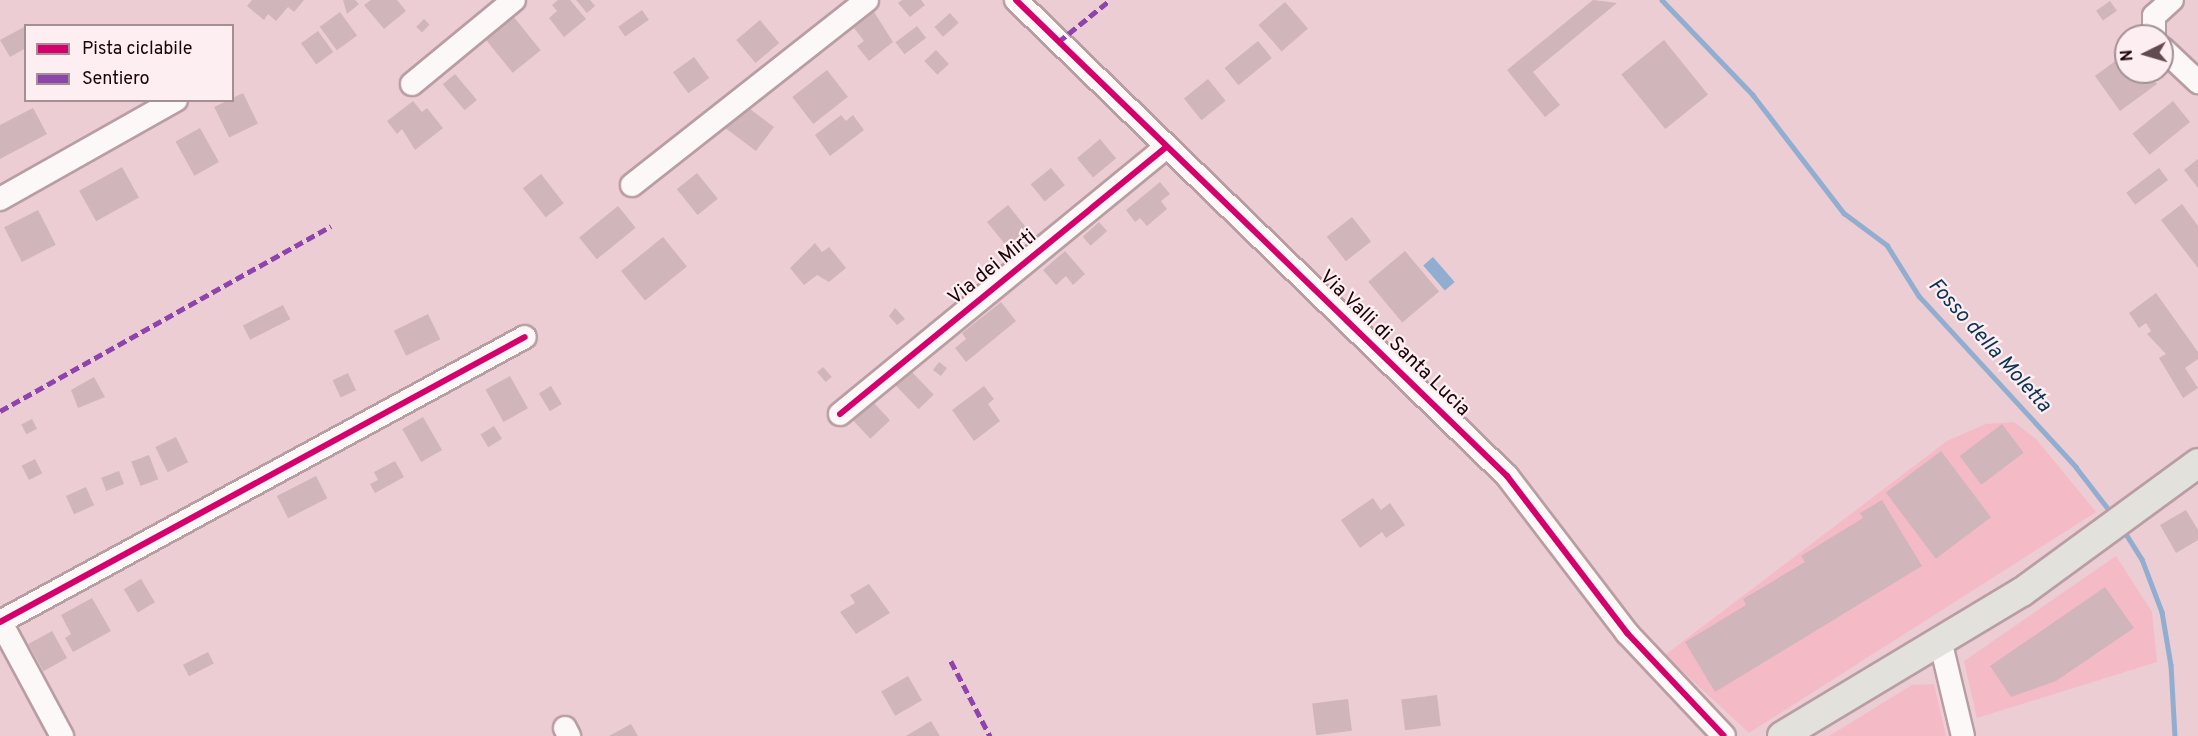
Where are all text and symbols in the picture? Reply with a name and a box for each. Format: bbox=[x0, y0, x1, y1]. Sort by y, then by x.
legend bbox=[24, 24, 234, 102]
north arrow bbox=[2114, 24, 2174, 84]
text: Pista ciclabile bbox=[82, 38, 192, 61]
text: N bbox=[2118, 49, 2139, 62]
text: Sentiero bbox=[82, 68, 150, 91]
street label: Via dei Mirti bbox=[944, 225, 1042, 311]
street label: Via Valli di Santa Lucia bbox=[1313, 266, 1475, 422]
water label: Fosso della Moletta bbox=[1922, 274, 2056, 418]

